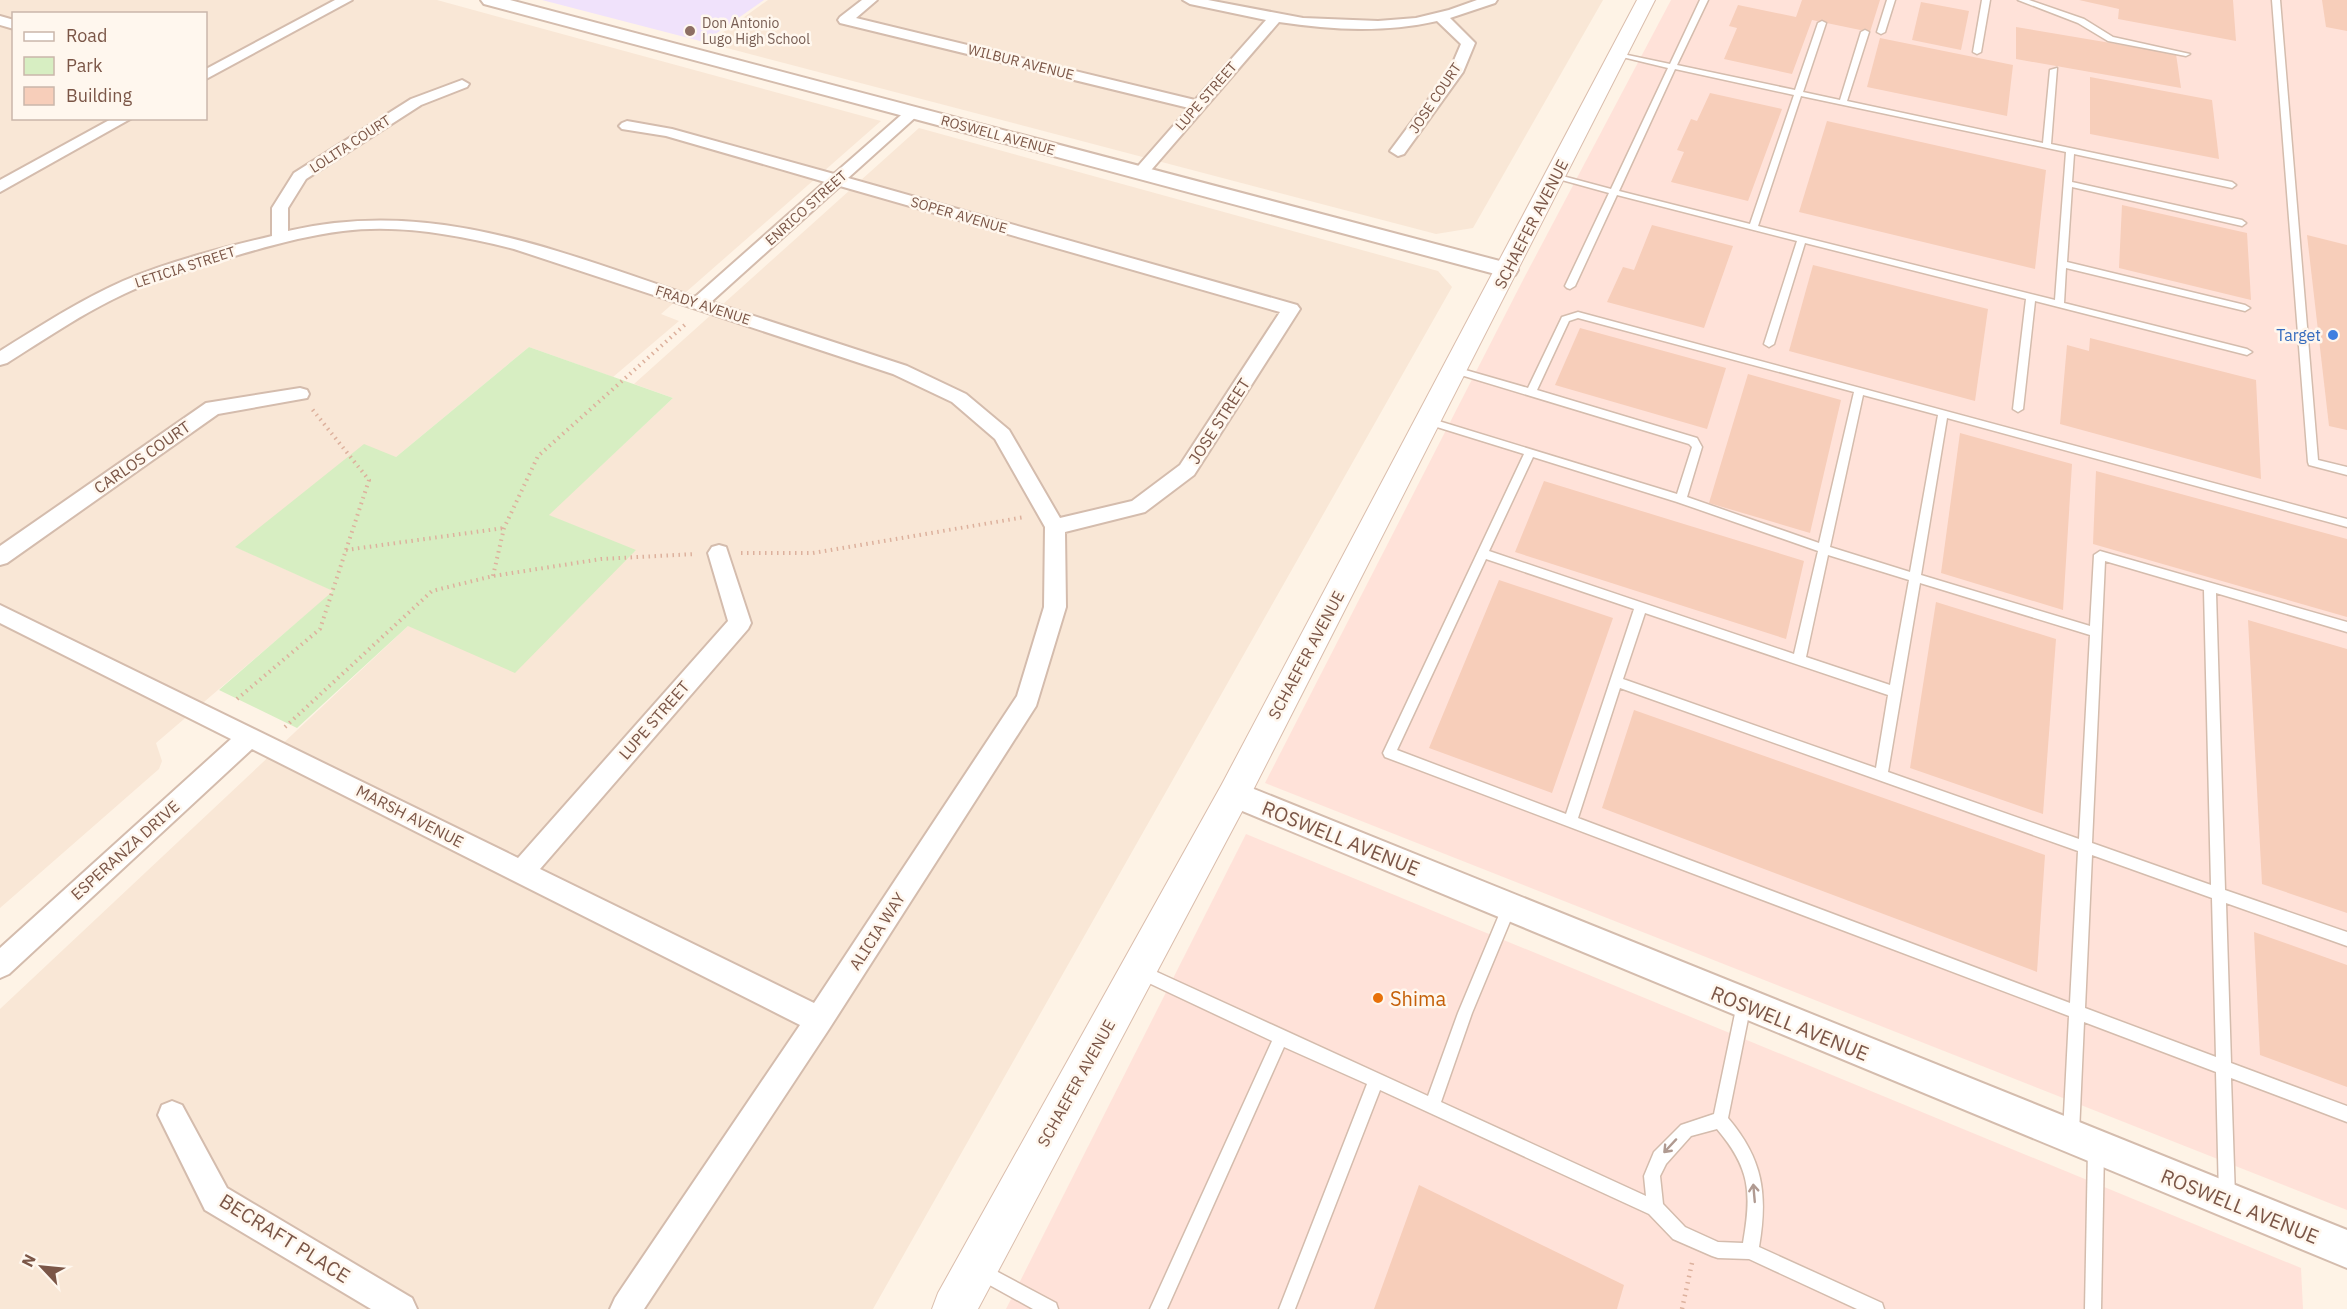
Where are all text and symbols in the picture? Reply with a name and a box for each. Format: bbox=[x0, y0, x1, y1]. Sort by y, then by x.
legend bbox=[12, 12, 207, 120]
place label: Don Antonio Lugo High School bbox=[702, 14, 810, 48]
text: Road bbox=[66, 24, 107, 47]
marker: Don Antonio Lugo High School bbox=[683, 24, 697, 38]
street label: WILBUR AVENUE bbox=[966, 40, 1076, 84]
text: Park bbox=[66, 54, 103, 77]
street label: LUPE STREET bbox=[1171, 58, 1241, 134]
street label: JOSE COURT bbox=[1405, 59, 1465, 137]
text: Building bbox=[66, 84, 133, 107]
street label: LOLITA COURT bbox=[306, 111, 394, 177]
street label: ROSWELL AVENUE bbox=[939, 111, 1057, 159]
street label: SCHAEFER AVENUE bbox=[1490, 156, 1572, 292]
street label: ENRICO STREET bbox=[761, 167, 851, 249]
street label: SOPER AVENUE bbox=[909, 193, 1009, 237]
street label: LETICIA STREET bbox=[133, 242, 237, 292]
street label: FRADY AVENUE bbox=[653, 281, 753, 329]
place label: Target bbox=[2276, 325, 2321, 345]
marker: Target bbox=[2326, 328, 2340, 342]
street label: JOSE STREET bbox=[1184, 374, 1254, 468]
street label: CARLOS COURT bbox=[90, 416, 194, 498]
street label: SCHAEFER AVENUE bbox=[1264, 587, 1348, 723]
street label: LUPE STREET bbox=[614, 677, 694, 763]
street label: MARSH AVENUE bbox=[353, 780, 467, 852]
street label: ROSWELL AVENUE bbox=[1258, 794, 1424, 882]
street label: ESPERANZA DRIVE bbox=[67, 796, 183, 904]
street label: ALICIA WAY bbox=[845, 888, 910, 973]
street label: ROSWELL AVENUE bbox=[1707, 979, 1873, 1067]
place label: Shima bbox=[1390, 985, 1446, 1012]
marker: Shima bbox=[1371, 991, 1385, 1005]
street label: SCHAEFER AVENUE bbox=[1033, 1016, 1119, 1150]
one-way arrow bbox=[1663, 1139, 1677, 1154]
street label: ROSWELL AVENUE bbox=[2157, 1162, 2323, 1250]
one-way arrow bbox=[1749, 1184, 1760, 1204]
street label: BECRAFT PLACE bbox=[215, 1187, 355, 1289]
north arrow bbox=[12, 1237, 72, 1297]
text: N bbox=[17, 1251, 40, 1270]

